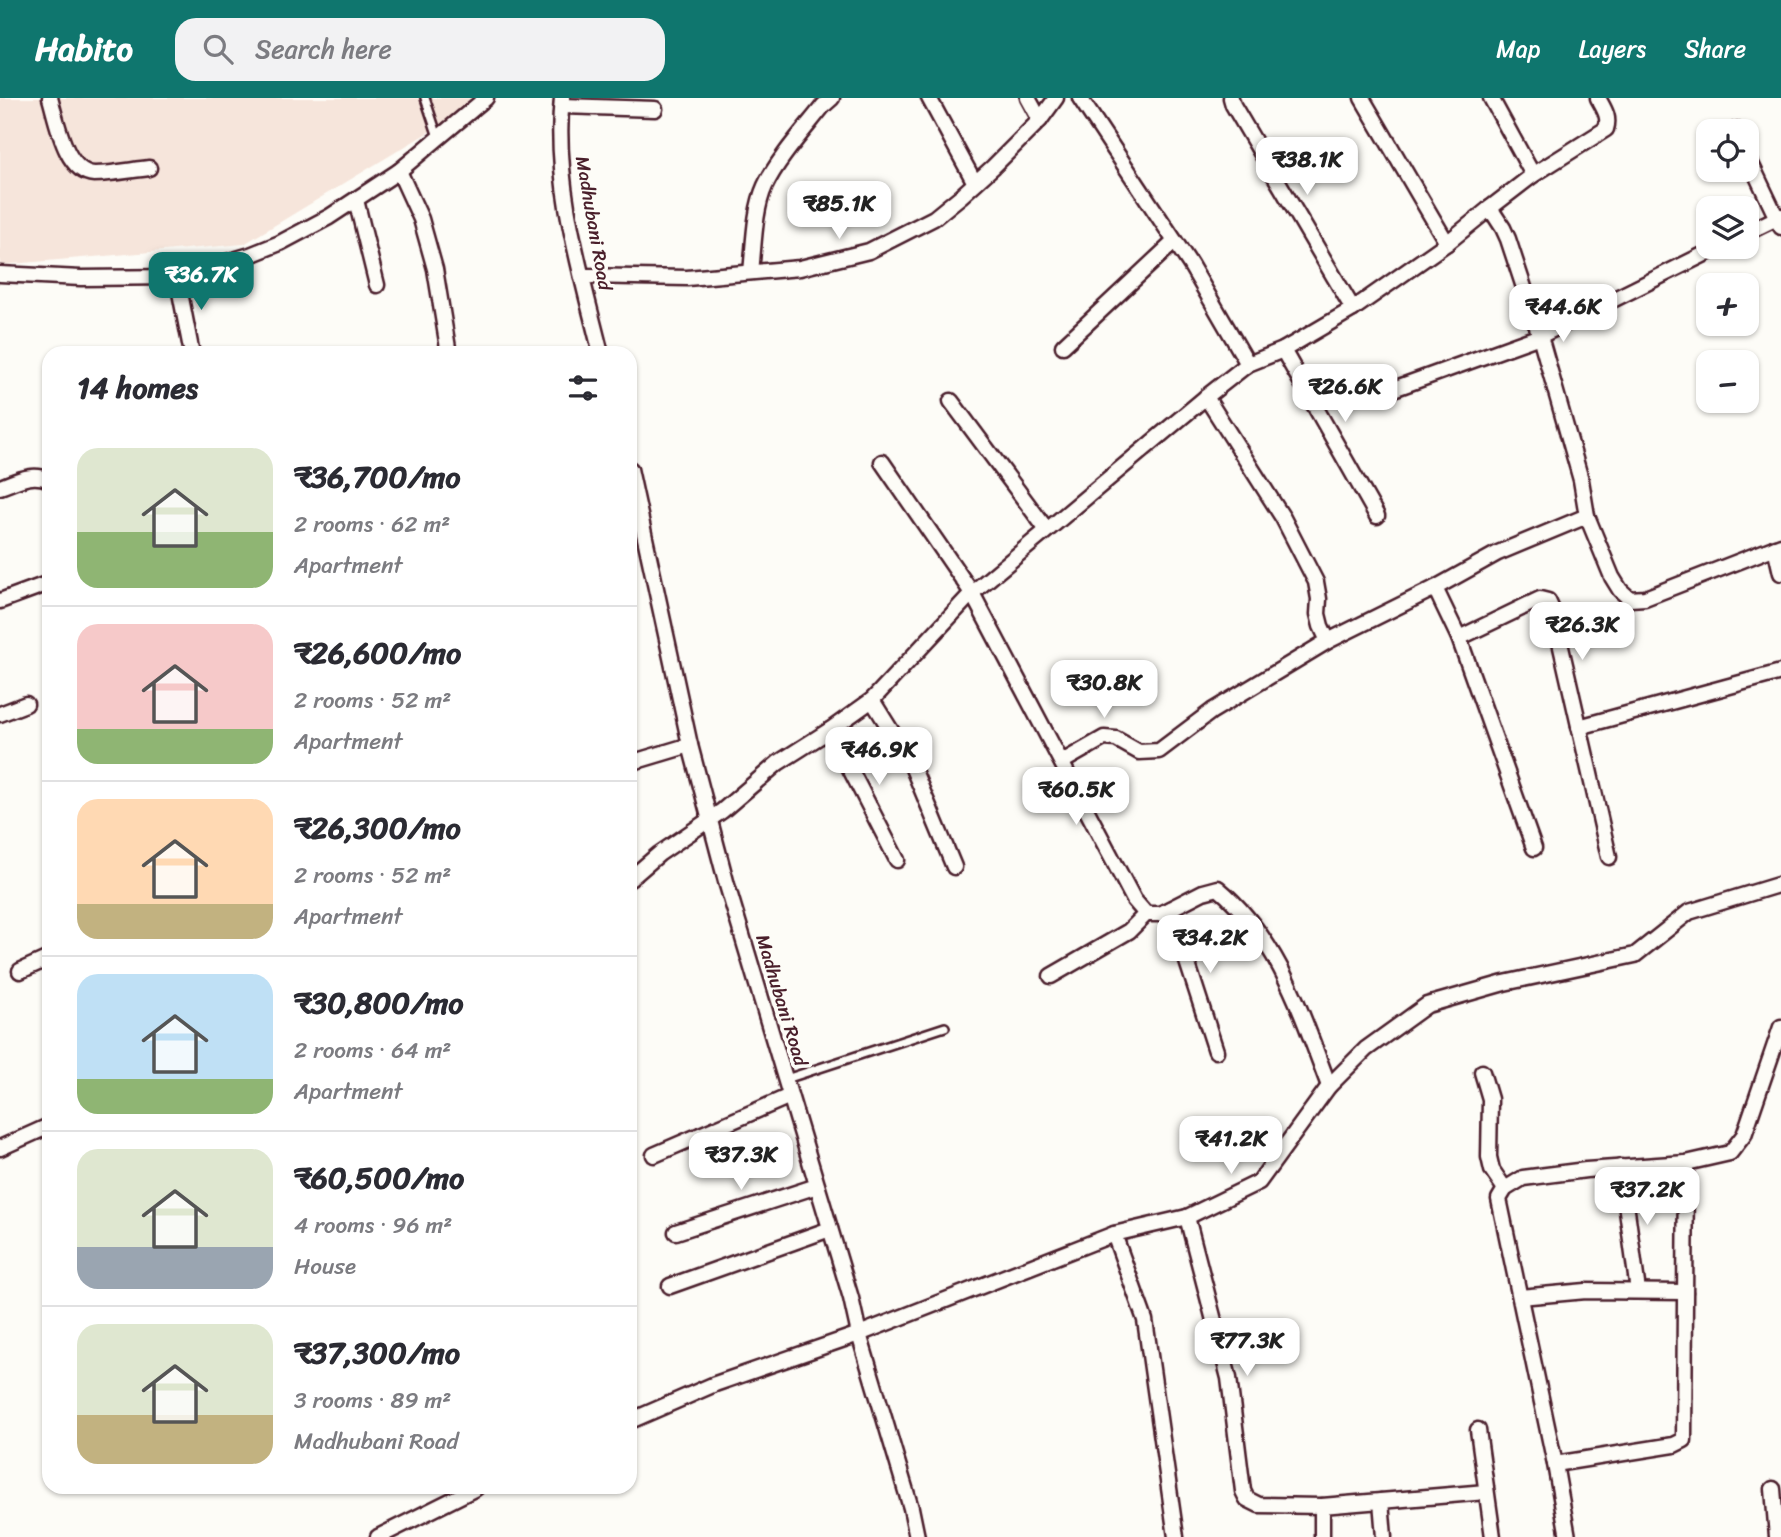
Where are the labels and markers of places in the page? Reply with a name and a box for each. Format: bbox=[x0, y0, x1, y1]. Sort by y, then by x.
pin: ₹38.1K bbox=[1250, 138, 1364, 197]
pin: ₹85.1K bbox=[782, 181, 896, 241]
pin: ₹36.7K bbox=[144, 252, 258, 312]
pin: ₹44.6K bbox=[1506, 285, 1620, 344]
pin: ₹26.6K bbox=[1288, 364, 1402, 424]
pin: ₹26.3K bbox=[1525, 602, 1639, 662]
pin: ₹30.8K bbox=[1047, 660, 1161, 720]
pin: ₹46.9K bbox=[822, 728, 936, 787]
pin: ₹60.5K bbox=[1019, 768, 1133, 827]
pin: ₹34.2K bbox=[1153, 916, 1267, 975]
pin: ₹41.2K bbox=[1174, 1116, 1288, 1176]
pin: ₹37.3K bbox=[684, 1132, 798, 1192]
pin: ₹37.2K bbox=[1590, 1168, 1704, 1227]
pin: ₹77.3K bbox=[1190, 1318, 1304, 1378]

